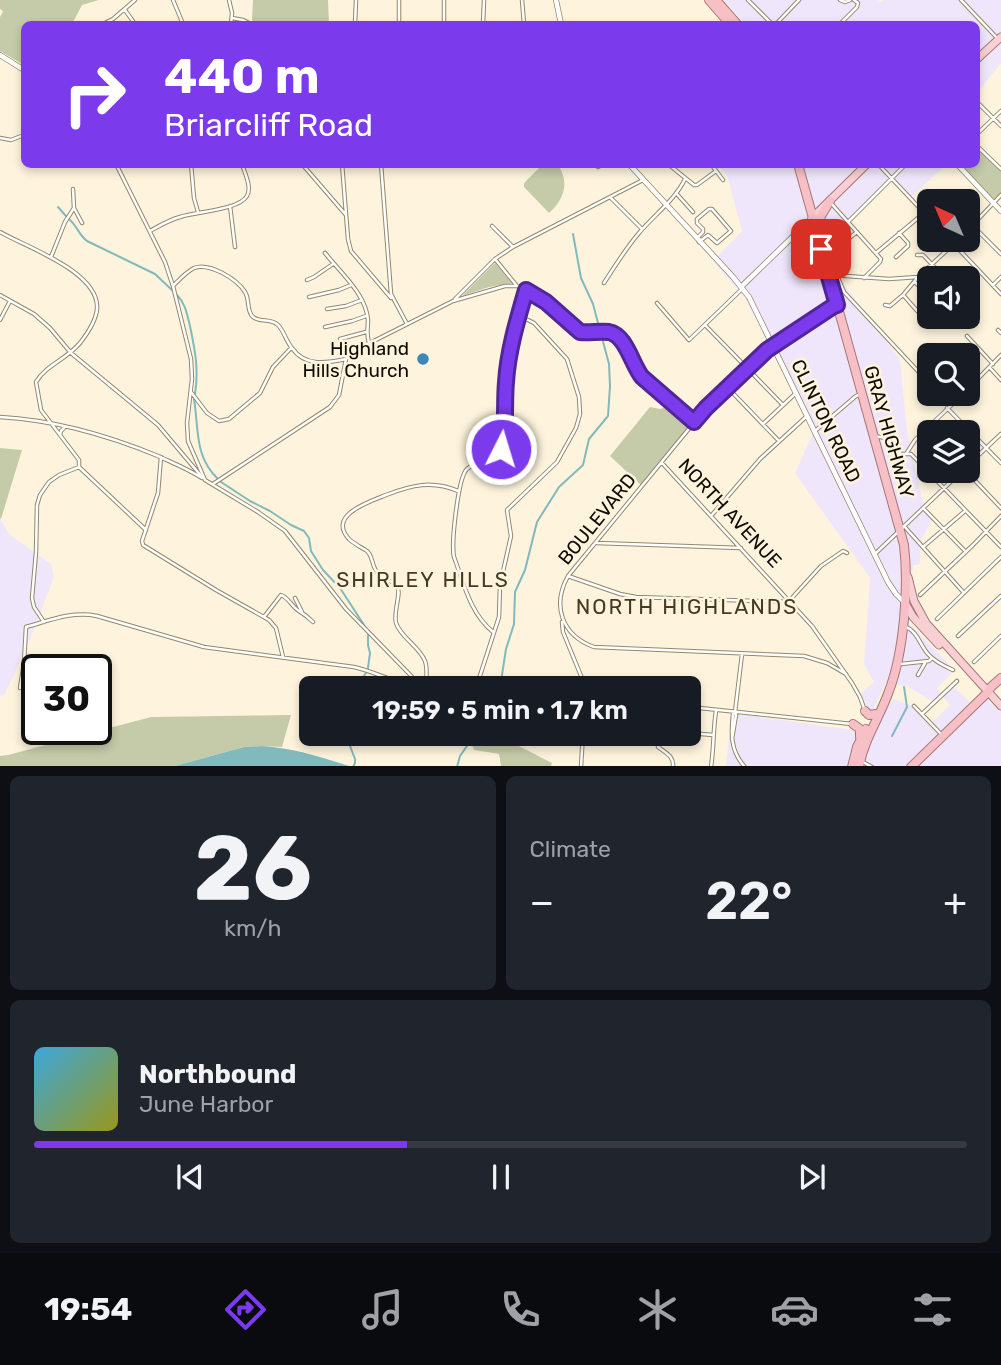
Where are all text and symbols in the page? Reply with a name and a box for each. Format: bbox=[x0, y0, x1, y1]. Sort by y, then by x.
text: 440 m bbox=[164, 47, 320, 105]
icon: right bbox=[49, 49, 140, 140]
text: Briarcliff Road bbox=[164, 106, 373, 144]
north arrow bbox=[917, 189, 980, 252]
map controls bbox=[917, 189, 980, 483]
pin bbox=[791, 219, 851, 279]
icon: arrive bbox=[802, 230, 840, 268]
button: sound bbox=[917, 266, 980, 329]
place label: Highland Hills Church bbox=[302, 337, 409, 382]
button: search bbox=[917, 343, 980, 406]
marker: Highland Hills Church bbox=[415, 351, 431, 367]
street label: CLINTON ROAD bbox=[786, 356, 866, 486]
street label: GRAY HIGHWAY bbox=[859, 363, 919, 501]
position arrow bbox=[464, 412, 538, 486]
button: layers bbox=[917, 420, 980, 483]
street label: NORTH AVENUE bbox=[674, 454, 786, 572]
street label: BOULEVARD bbox=[553, 469, 641, 569]
district label: SHIRLEY HILLS bbox=[336, 567, 510, 592]
district label: NORTH HIGHLANDS bbox=[576, 594, 798, 619]
speed limit sign: 30 bbox=[21, 654, 112, 745]
text: 19:59 · 5 min · 1.7 km bbox=[372, 695, 628, 726]
text: 26 bbox=[194, 814, 312, 922]
text: Climate bbox=[530, 835, 611, 863]
text: 22° bbox=[705, 870, 792, 932]
text: − bbox=[530, 879, 554, 925]
text: + bbox=[943, 879, 967, 925]
text: km/h bbox=[224, 914, 281, 942]
text: Northbound bbox=[139, 1059, 297, 1090]
text: June Harbor bbox=[139, 1090, 273, 1118]
icon: previous bbox=[171, 1158, 209, 1196]
icon: pause bbox=[482, 1158, 520, 1196]
icon: next bbox=[793, 1158, 831, 1196]
icon: directions bbox=[221, 1285, 270, 1334]
icon: music bbox=[358, 1285, 407, 1334]
icon: phone bbox=[496, 1285, 545, 1334]
icon: climate bbox=[633, 1285, 682, 1334]
icon: car bbox=[770, 1285, 819, 1334]
icon: filters bbox=[908, 1285, 957, 1334]
text: 19:54 bbox=[44, 1290, 132, 1328]

